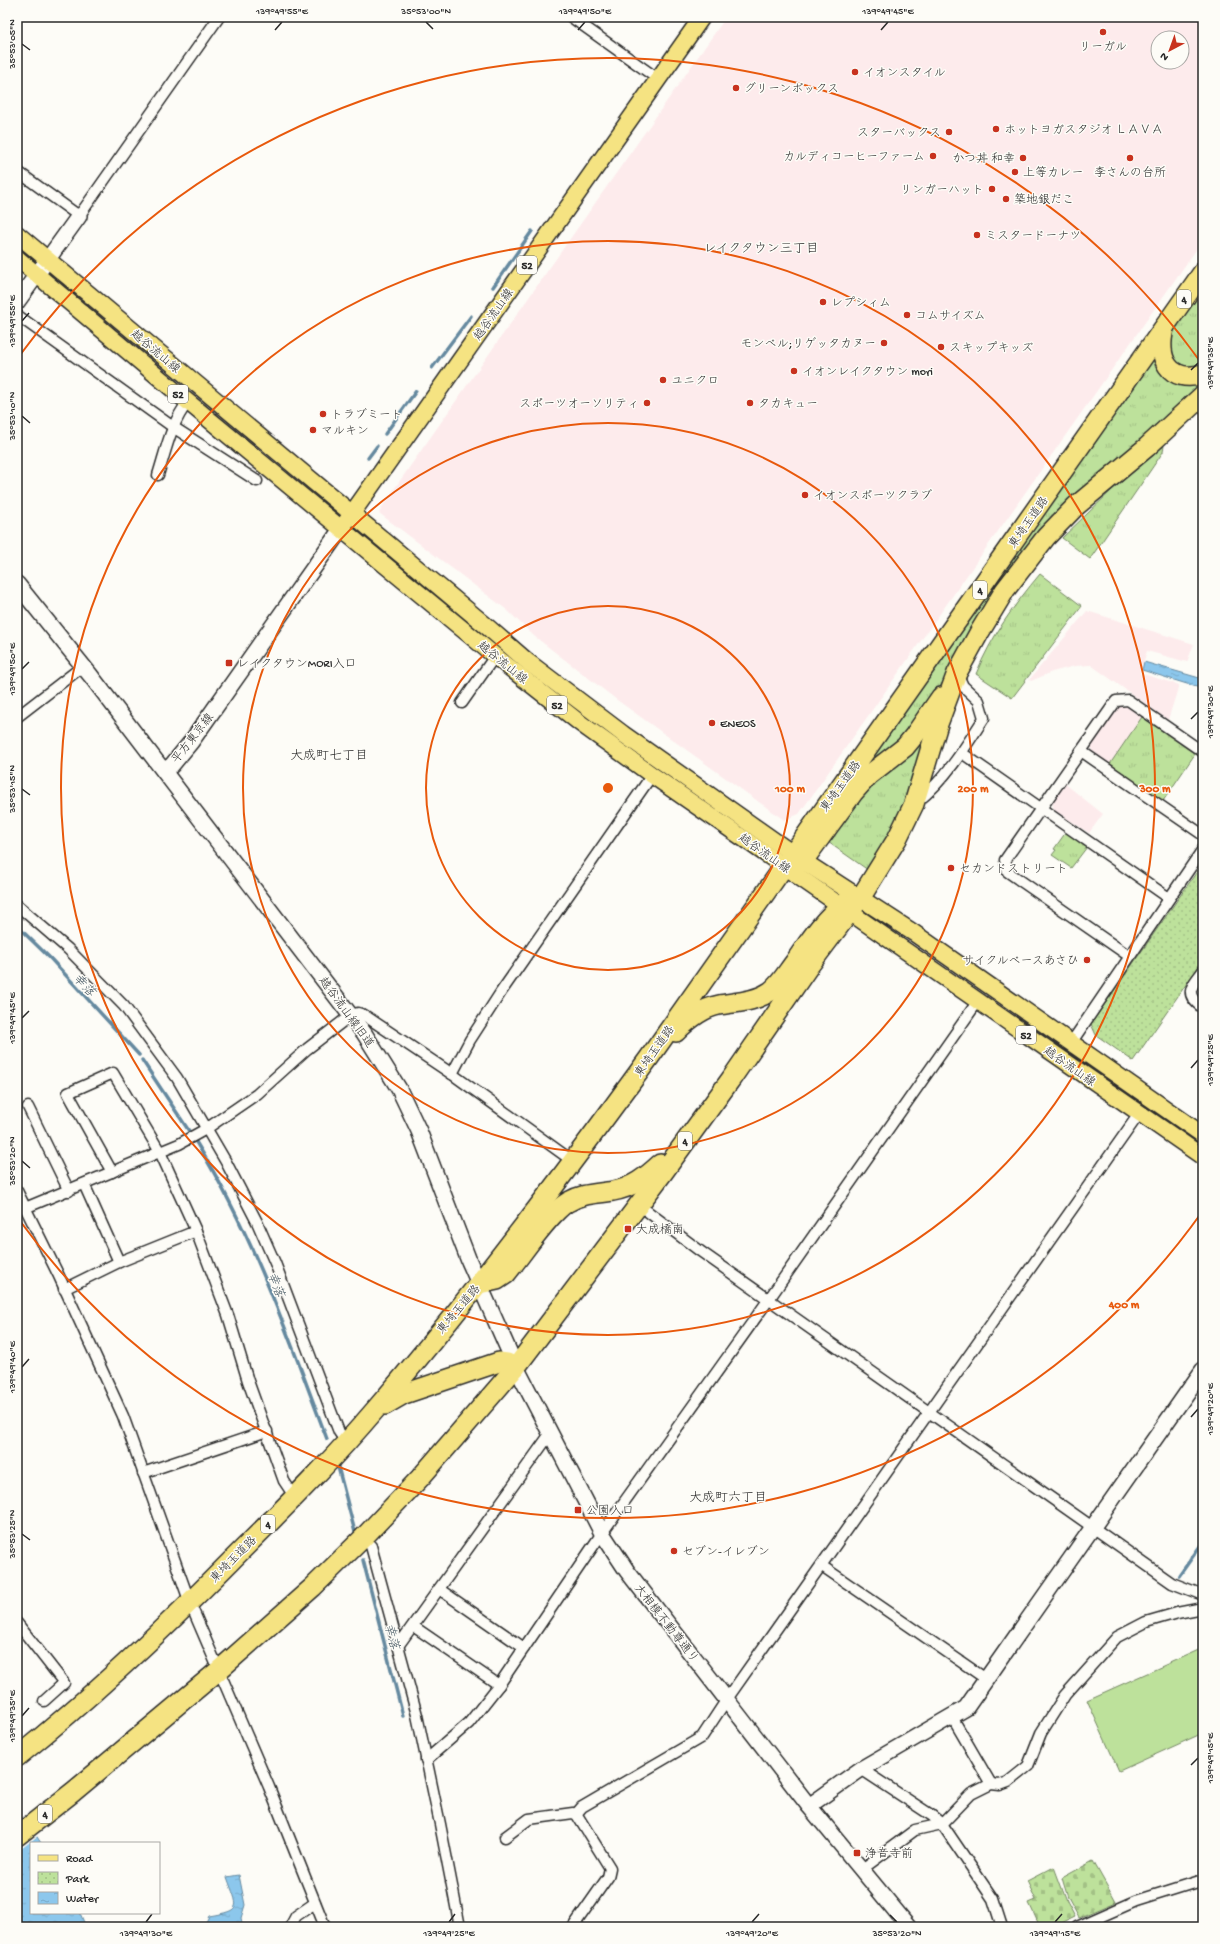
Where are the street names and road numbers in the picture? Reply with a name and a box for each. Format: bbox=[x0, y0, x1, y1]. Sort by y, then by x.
road number: 52 bbox=[517, 256, 537, 274]
street label: 越谷流山線 bbox=[471, 286, 518, 344]
road number: 4 bbox=[1177, 290, 1191, 308]
street label: 越谷流山線 bbox=[127, 327, 183, 377]
road number: 52 bbox=[168, 385, 188, 403]
street label: 東埼玉道路 bbox=[1006, 494, 1053, 552]
road number: 4 bbox=[973, 581, 987, 599]
street label: 越谷流山線 bbox=[474, 638, 530, 688]
road number: 52 bbox=[547, 696, 567, 714]
street label: 平方東京線 bbox=[169, 711, 218, 767]
street label: 東埼玉道路 bbox=[818, 758, 865, 816]
street label: 越谷流山線 bbox=[735, 831, 793, 878]
street label: 越谷流山線旧道 bbox=[315, 974, 377, 1051]
street label: 東埼玉道路 bbox=[632, 1023, 679, 1081]
road number: 52 bbox=[1016, 1026, 1036, 1044]
street label: 越谷流山線 bbox=[1040, 1044, 1098, 1091]
road number: 4 bbox=[678, 1132, 692, 1150]
street label: 東埼玉道路 bbox=[434, 1282, 484, 1338]
road number: 4 bbox=[261, 1515, 275, 1533]
street label: 東埼玉道路 bbox=[208, 1534, 261, 1587]
street label: 大相模不動尊通り bbox=[630, 1581, 701, 1666]
road number: 4 bbox=[38, 1805, 52, 1823]

